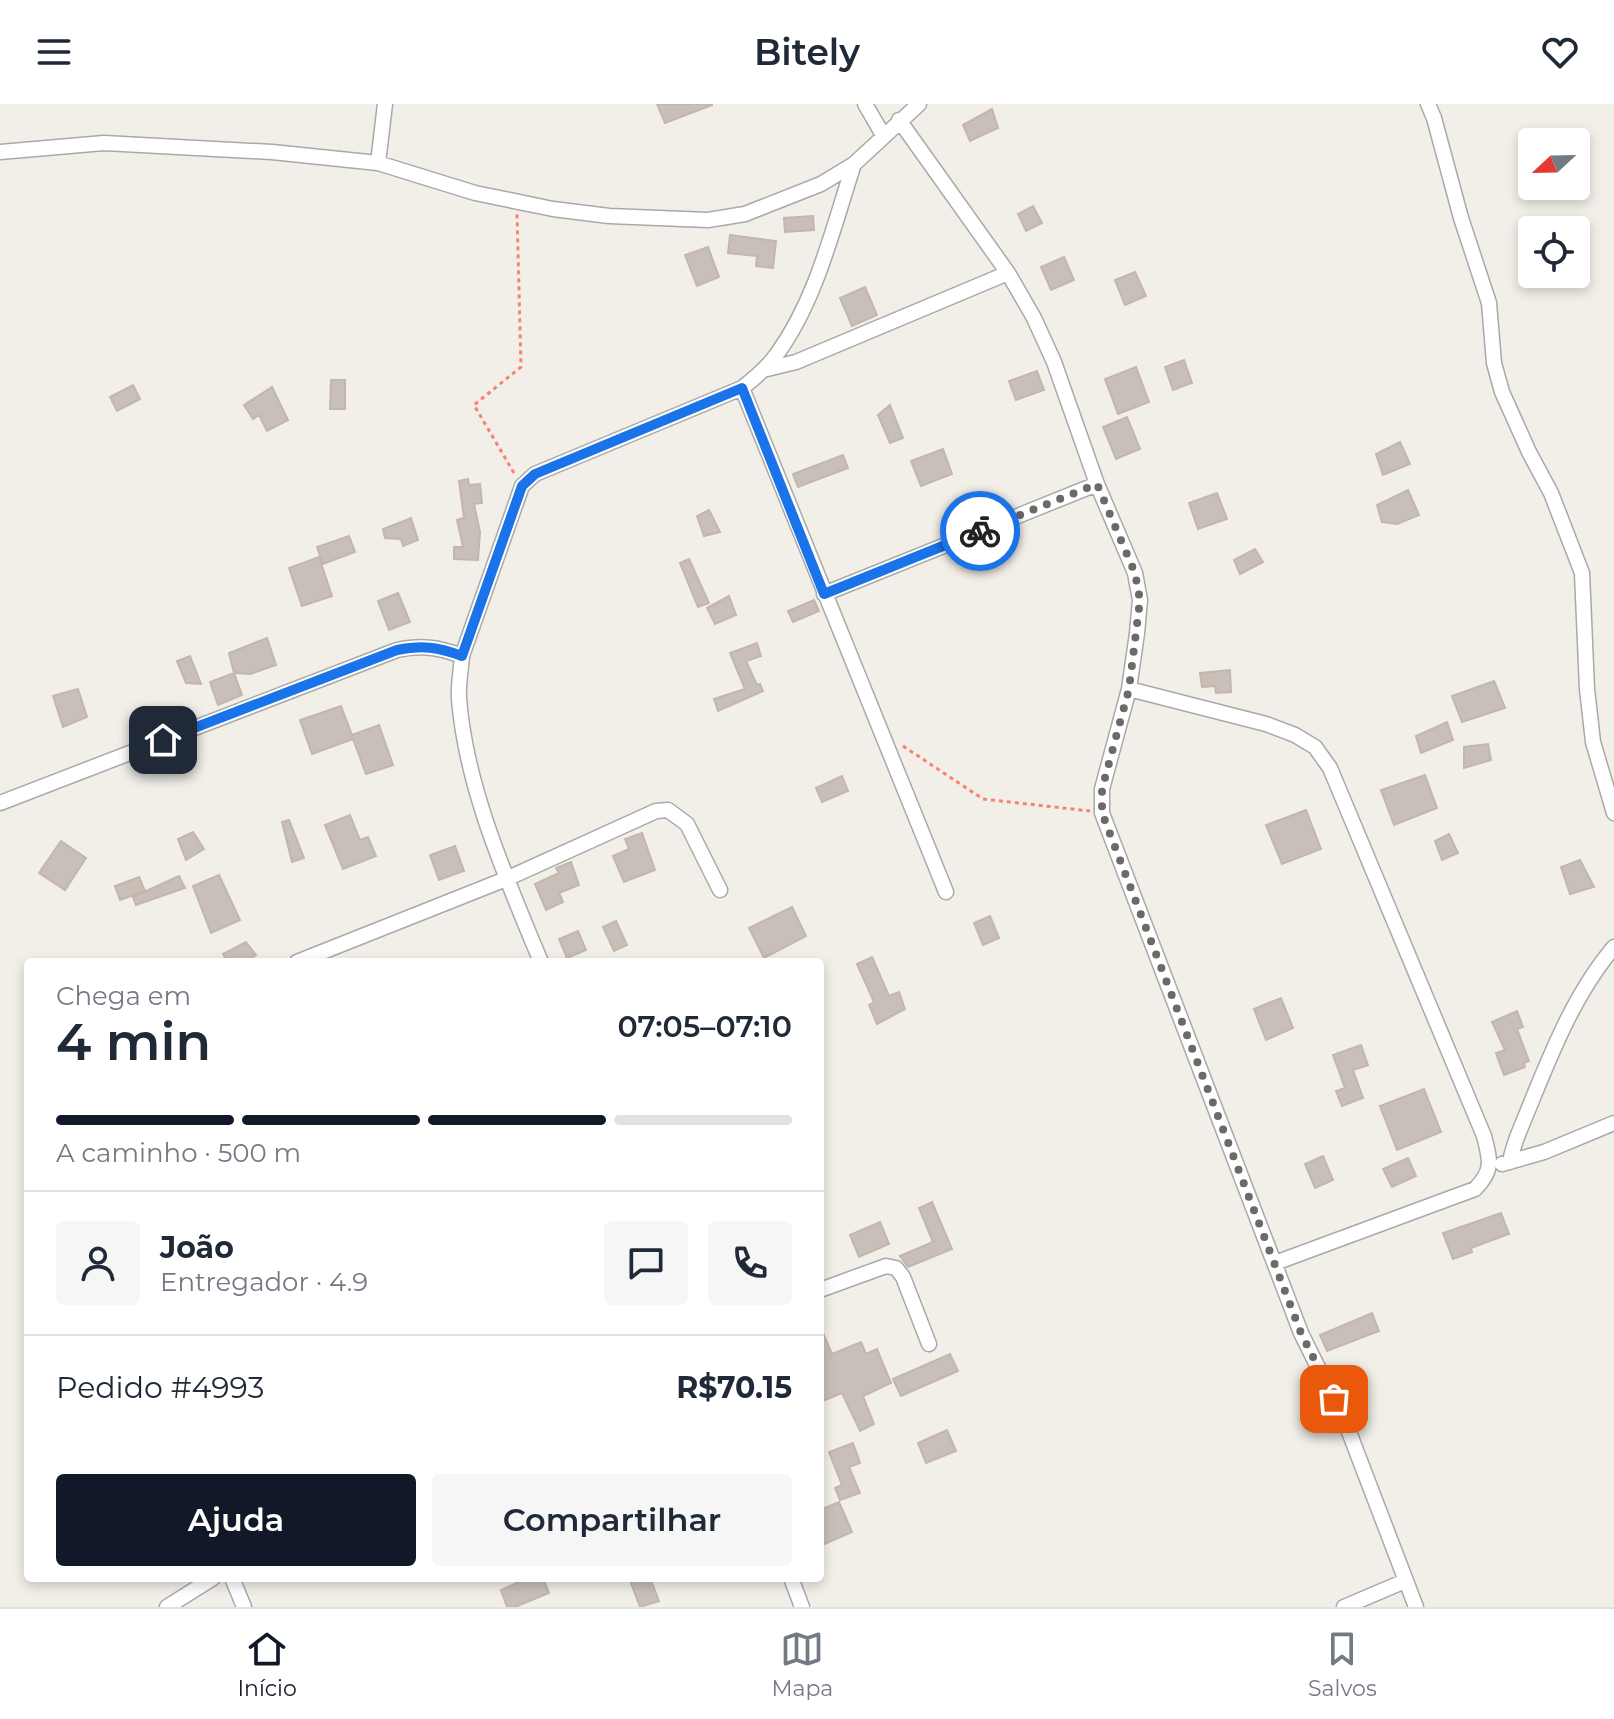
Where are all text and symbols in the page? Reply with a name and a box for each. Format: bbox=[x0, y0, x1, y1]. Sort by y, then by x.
icon: menu bbox=[32, 30, 76, 74]
text: Bitely bbox=[754, 30, 860, 74]
icon: heart bbox=[1538, 30, 1582, 74]
north arrow bbox=[1518, 128, 1590, 200]
map controls bbox=[1518, 128, 1590, 288]
button: locate bbox=[1518, 216, 1590, 288]
courier bbox=[940, 491, 1020, 571]
icon: bike bbox=[958, 509, 1002, 553]
pin bbox=[129, 706, 197, 774]
icon: home bbox=[141, 718, 185, 762]
text: Chega em bbox=[56, 980, 191, 1012]
text: 07:05–07:10 bbox=[618, 1008, 792, 1045]
text: 4 min bbox=[56, 1010, 211, 1073]
text: A caminho · 500 m bbox=[56, 1137, 301, 1169]
button: person bbox=[56, 1221, 140, 1305]
button: chat bbox=[604, 1221, 688, 1305]
button: phone bbox=[708, 1221, 792, 1305]
text: João bbox=[160, 1229, 234, 1266]
text: Entregador · 4.9 bbox=[160, 1266, 368, 1298]
pin bbox=[1300, 1365, 1368, 1433]
text: Pedido #4993 bbox=[56, 1369, 264, 1406]
text: R$70.15 bbox=[676, 1369, 792, 1406]
icon: bag bbox=[1312, 1377, 1356, 1421]
button: Ajuda bbox=[56, 1474, 416, 1566]
button: Compartilhar bbox=[432, 1474, 792, 1566]
tab: Início bbox=[237, 1627, 297, 1702]
tab: Mapa bbox=[772, 1627, 833, 1702]
tab: Salvos bbox=[1308, 1627, 1377, 1702]

